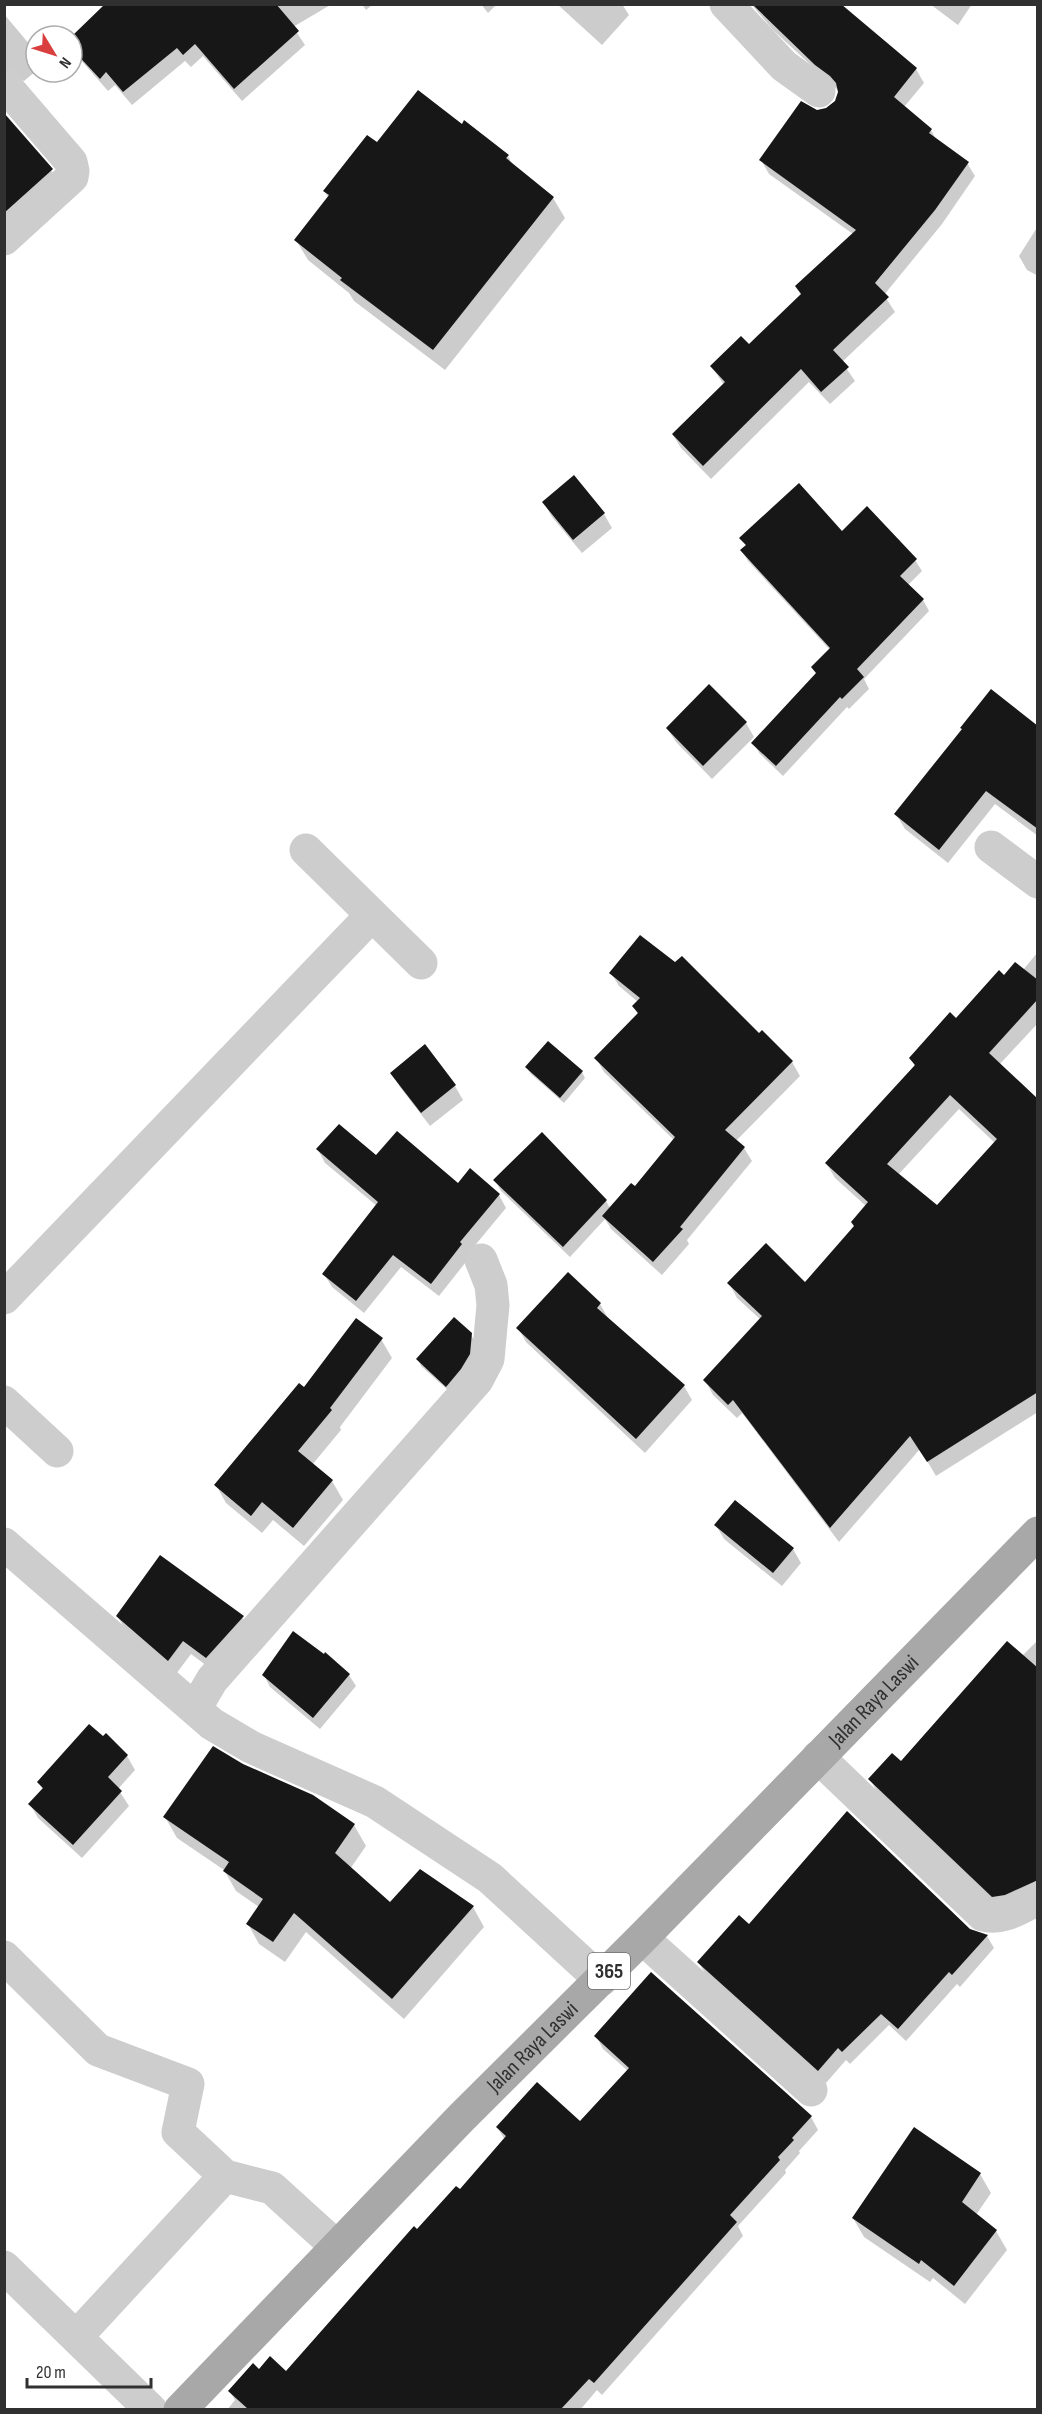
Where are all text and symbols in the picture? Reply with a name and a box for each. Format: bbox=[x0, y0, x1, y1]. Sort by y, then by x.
north arrow bbox=[24, 24, 84, 84]
text: N bbox=[55, 53, 75, 72]
street label: Jalan Raya Laswi bbox=[822, 1649, 925, 1753]
road number: 365 bbox=[588, 1953, 630, 1989]
street label: Jalan Raya Laswi bbox=[480, 1996, 584, 2099]
scale bar bbox=[27, 2351, 152, 2389]
text: 20 m bbox=[36, 2362, 66, 2383]

